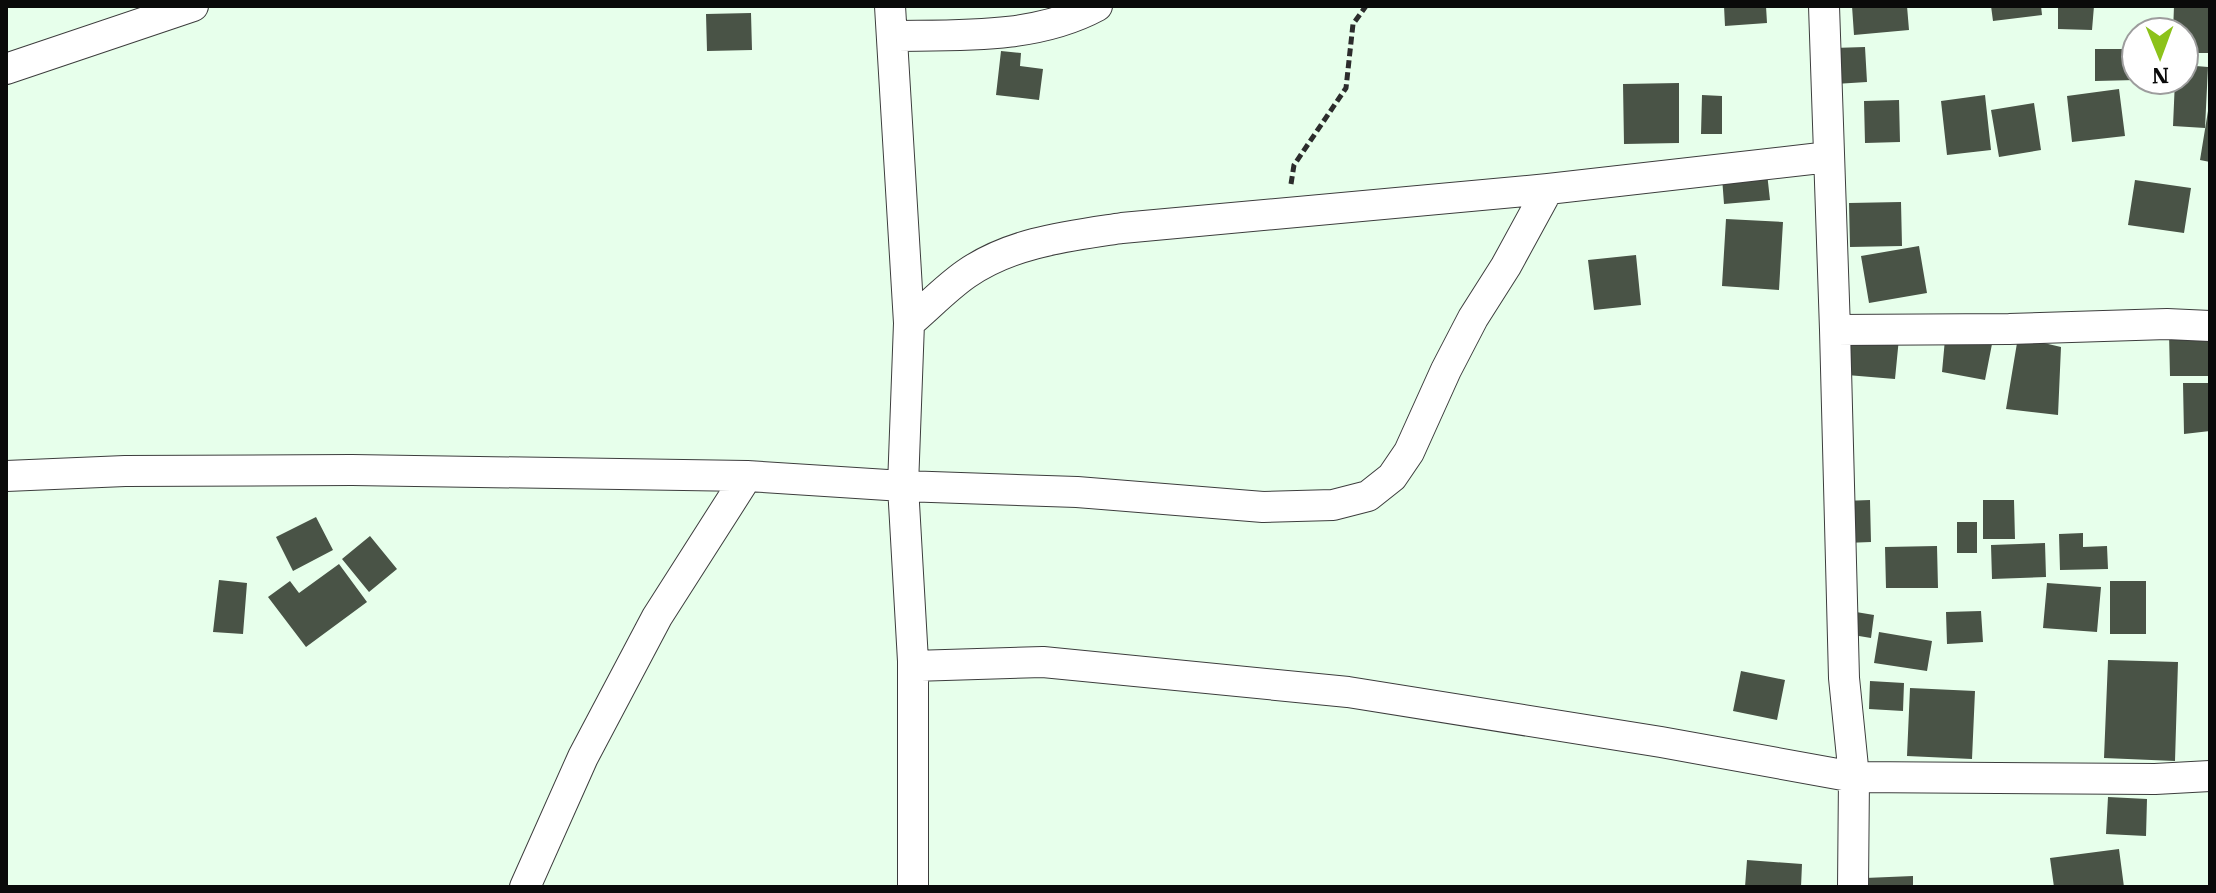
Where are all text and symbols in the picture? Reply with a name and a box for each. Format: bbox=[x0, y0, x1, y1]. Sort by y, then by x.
north arrow bbox=[2120, 16, 2200, 96]
text: N bbox=[2151, 62, 2169, 91]

